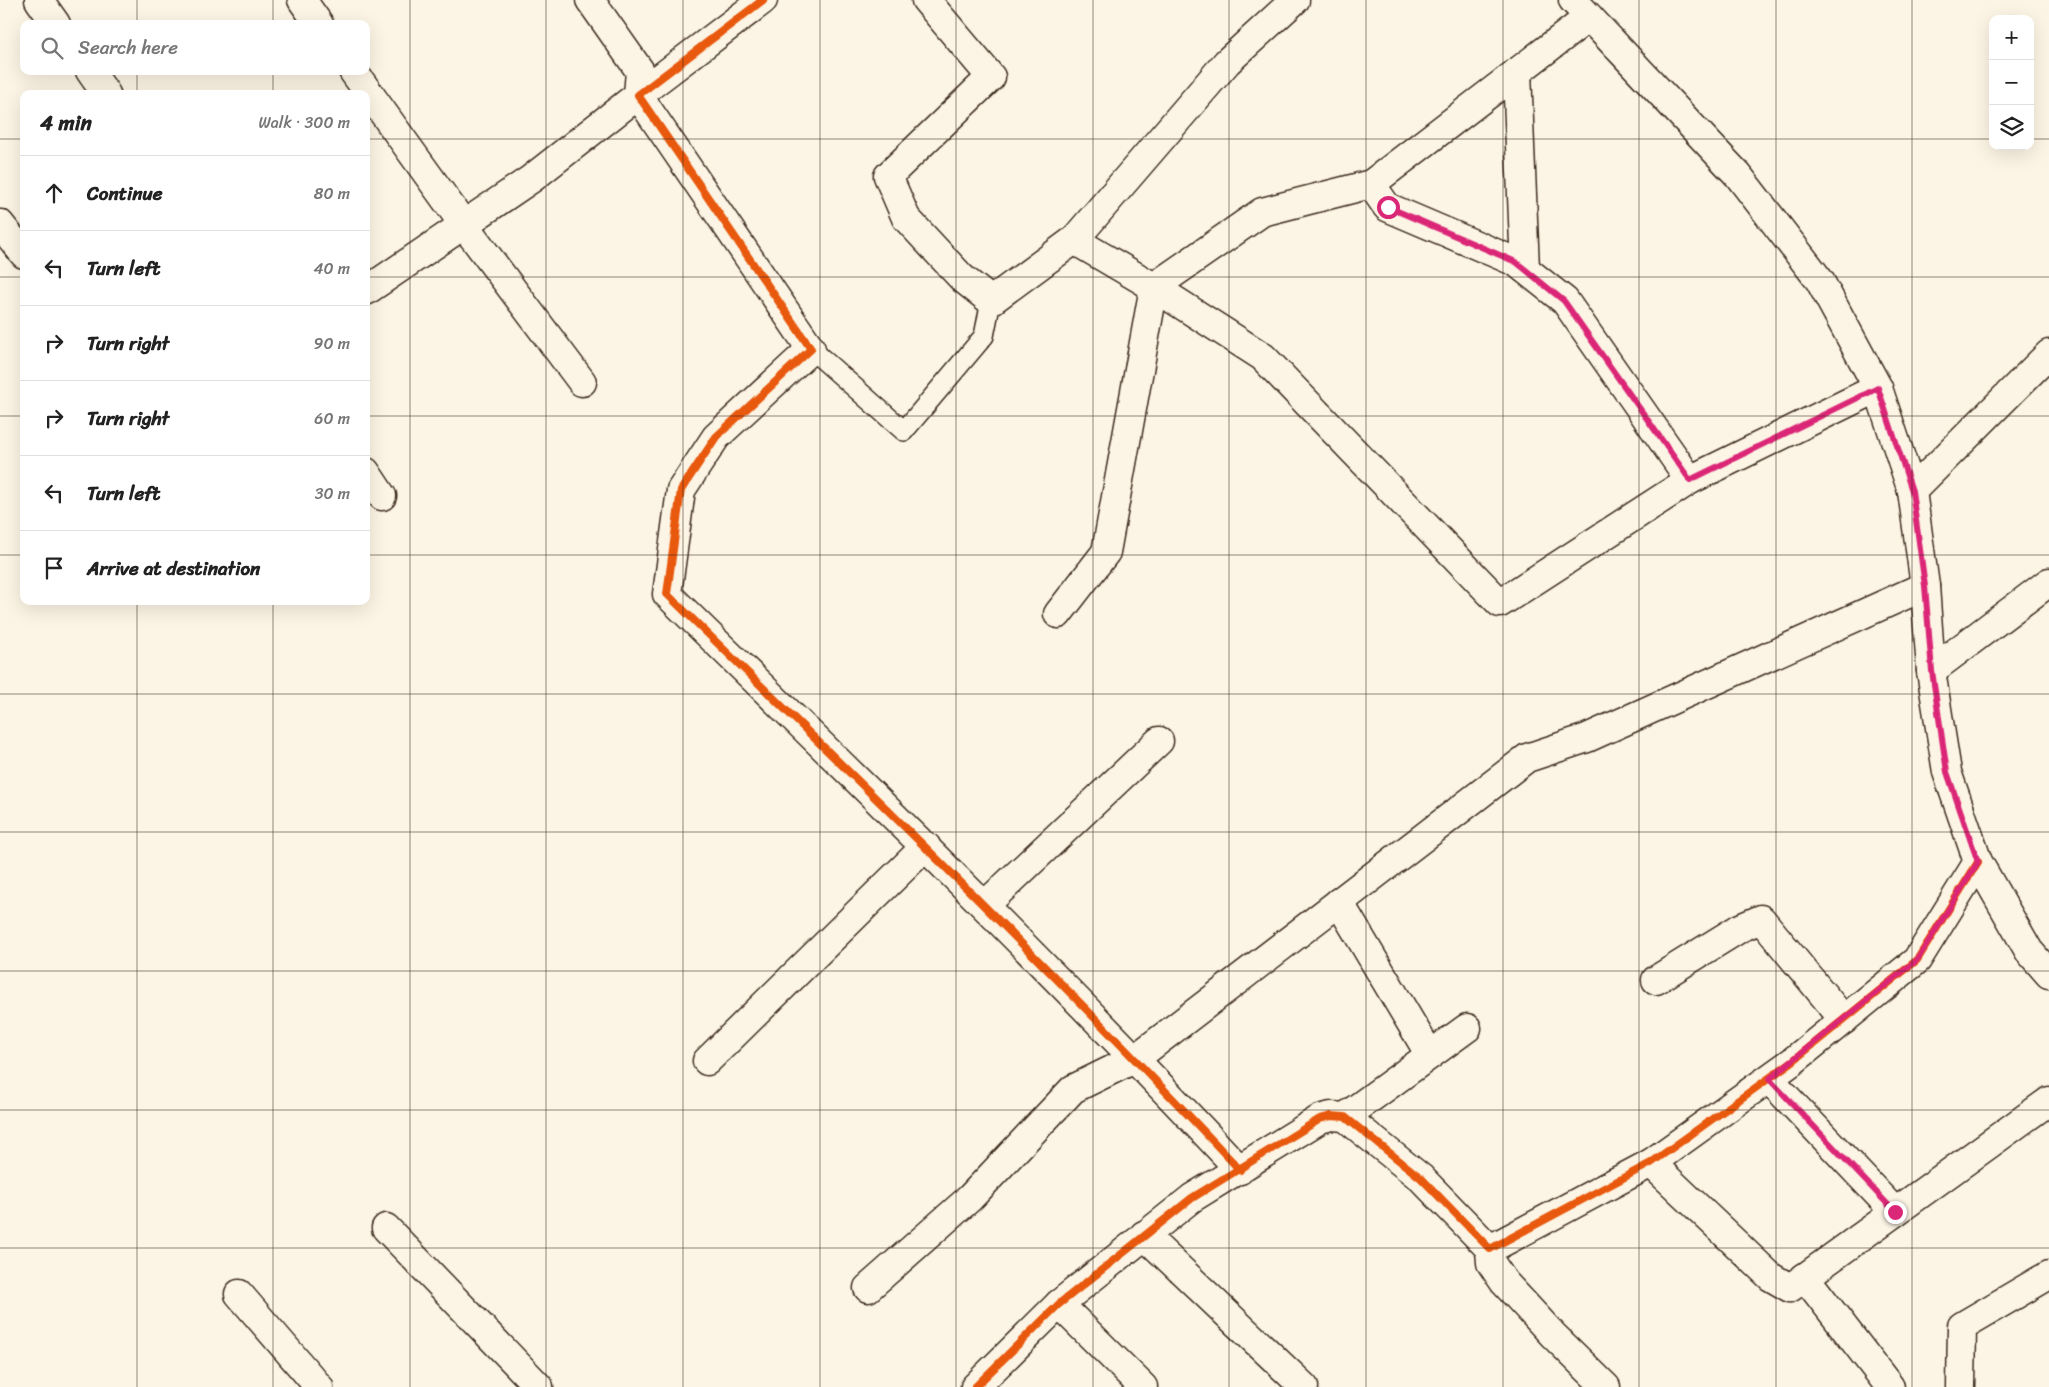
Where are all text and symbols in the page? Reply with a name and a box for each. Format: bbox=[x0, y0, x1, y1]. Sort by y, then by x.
map controls bbox=[1989, 15, 2034, 150]
button: + bbox=[1989, 15, 2034, 60]
search box bbox=[20, 20, 370, 75]
text: Search here bbox=[78, 31, 178, 64]
icon: search bbox=[38, 34, 66, 62]
button: − bbox=[1989, 60, 2034, 105]
text: 4 min bbox=[40, 104, 92, 142]
button: layers bbox=[1989, 105, 2034, 150]
text: Walk · 300 m bbox=[259, 108, 350, 137]
text: Continue bbox=[87, 177, 163, 210]
icon: ahead bbox=[40, 179, 68, 207]
text: 80 m bbox=[314, 179, 350, 208]
route start bbox=[1377, 196, 1400, 219]
text: Turn left bbox=[87, 252, 160, 285]
icon: left bbox=[40, 254, 68, 282]
text: 40 m bbox=[313, 254, 350, 283]
text: Turn right bbox=[87, 327, 169, 360]
icon: right bbox=[40, 329, 68, 357]
text: 90 m bbox=[314, 329, 350, 358]
text: Turn right bbox=[87, 402, 169, 435]
icon: right bbox=[40, 404, 68, 432]
text: 60 m bbox=[314, 404, 350, 433]
text: Turn left bbox=[87, 477, 160, 510]
icon: left bbox=[40, 479, 68, 507]
text: 30 m bbox=[315, 479, 350, 508]
text: Arrive at destination bbox=[87, 552, 260, 585]
icon: arrive bbox=[40, 554, 68, 582]
route end bbox=[1884, 1201, 1907, 1224]

